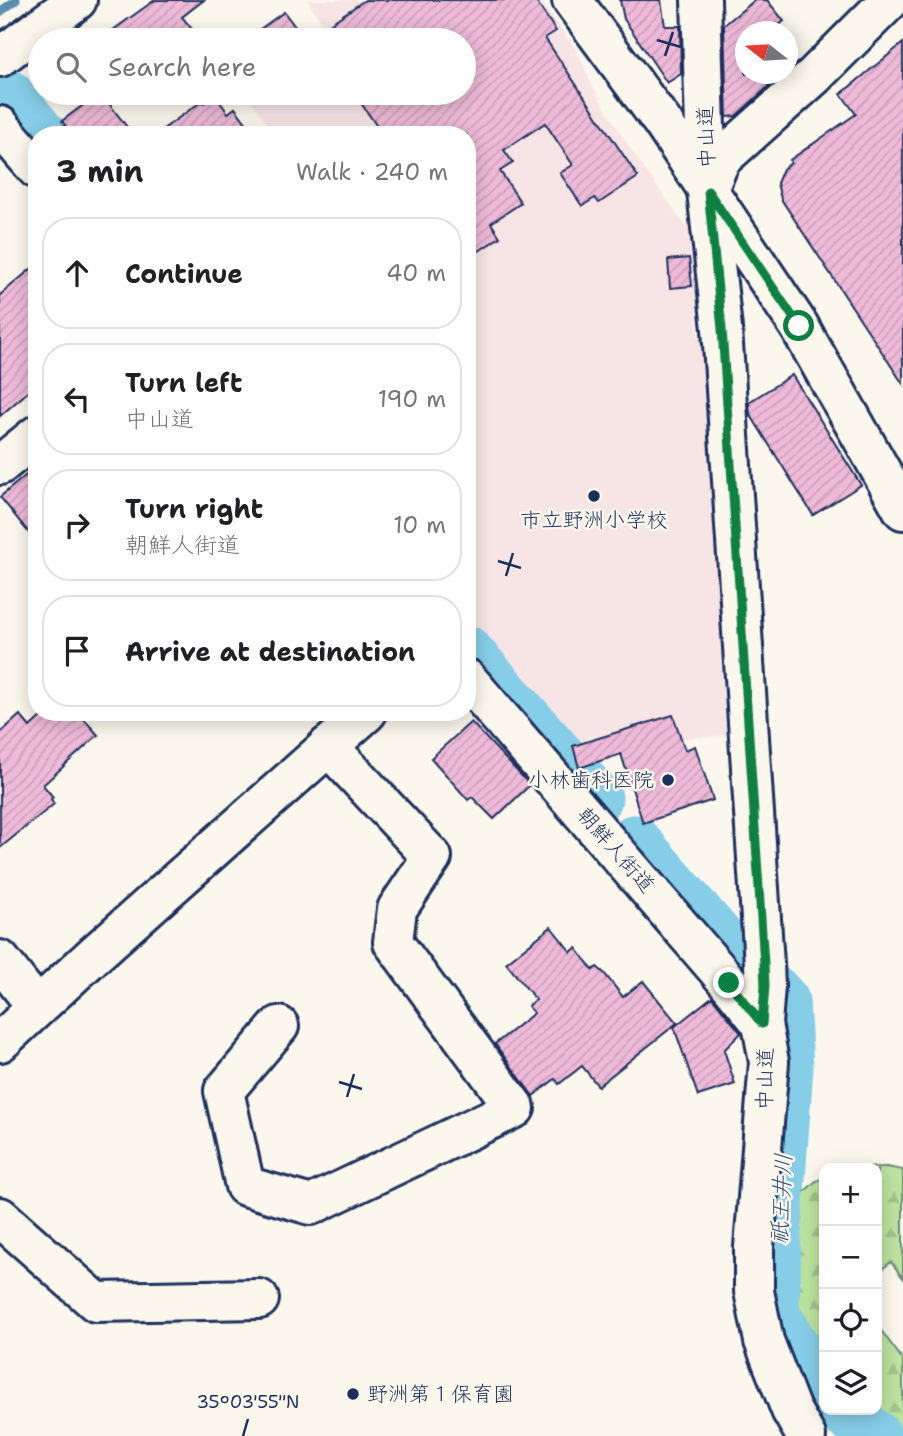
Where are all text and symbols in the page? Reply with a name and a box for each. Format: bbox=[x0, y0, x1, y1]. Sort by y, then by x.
north arrow bbox=[735, 21, 798, 84]
search box bbox=[28, 28, 476, 105]
icon: search bbox=[52, 48, 90, 86]
text: Search here bbox=[108, 49, 257, 84]
street label: 中山道 bbox=[691, 105, 721, 169]
text: 3 min bbox=[56, 151, 143, 192]
text: Walk · 240 m bbox=[296, 157, 448, 187]
icon: ahead bbox=[58, 254, 96, 292]
text: Continue bbox=[125, 256, 243, 291]
text: 40 m bbox=[386, 258, 446, 288]
route start bbox=[783, 310, 814, 341]
text: Turn left bbox=[125, 365, 242, 400]
icon: left bbox=[58, 380, 96, 418]
text: 190 m bbox=[378, 384, 446, 414]
text: 中山道 bbox=[125, 404, 194, 434]
marker: 市立野洲小学校 bbox=[586, 488, 602, 504]
text: Turn right bbox=[125, 491, 263, 526]
icon: right bbox=[58, 506, 96, 544]
place label: 市立野洲小学校 bbox=[521, 506, 668, 534]
text: 10 m bbox=[393, 510, 446, 540]
text: 朝鮮人街道 bbox=[125, 530, 240, 560]
icon: arrive bbox=[58, 632, 96, 670]
text: Arrive at destination bbox=[125, 634, 415, 669]
place label: 小林歯科医院 bbox=[528, 766, 654, 794]
marker: 小林歯科医院 bbox=[660, 772, 676, 788]
street label: 朝鮮人街道 bbox=[571, 801, 661, 899]
route end bbox=[713, 967, 744, 998]
street label: 中山道 bbox=[750, 1047, 780, 1111]
water label: 祇王井川 bbox=[764, 1152, 798, 1246]
map controls bbox=[819, 1163, 882, 1415]
button: + bbox=[819, 1163, 882, 1226]
button: − bbox=[819, 1226, 882, 1289]
button: locate bbox=[819, 1289, 882, 1352]
button: layers bbox=[819, 1352, 882, 1415]
place label: 野洲第１保育園 bbox=[367, 1380, 514, 1408]
marker: 野洲第１保育園 bbox=[345, 1386, 361, 1402]
text: 35°03'55"N bbox=[196, 1390, 300, 1414]

